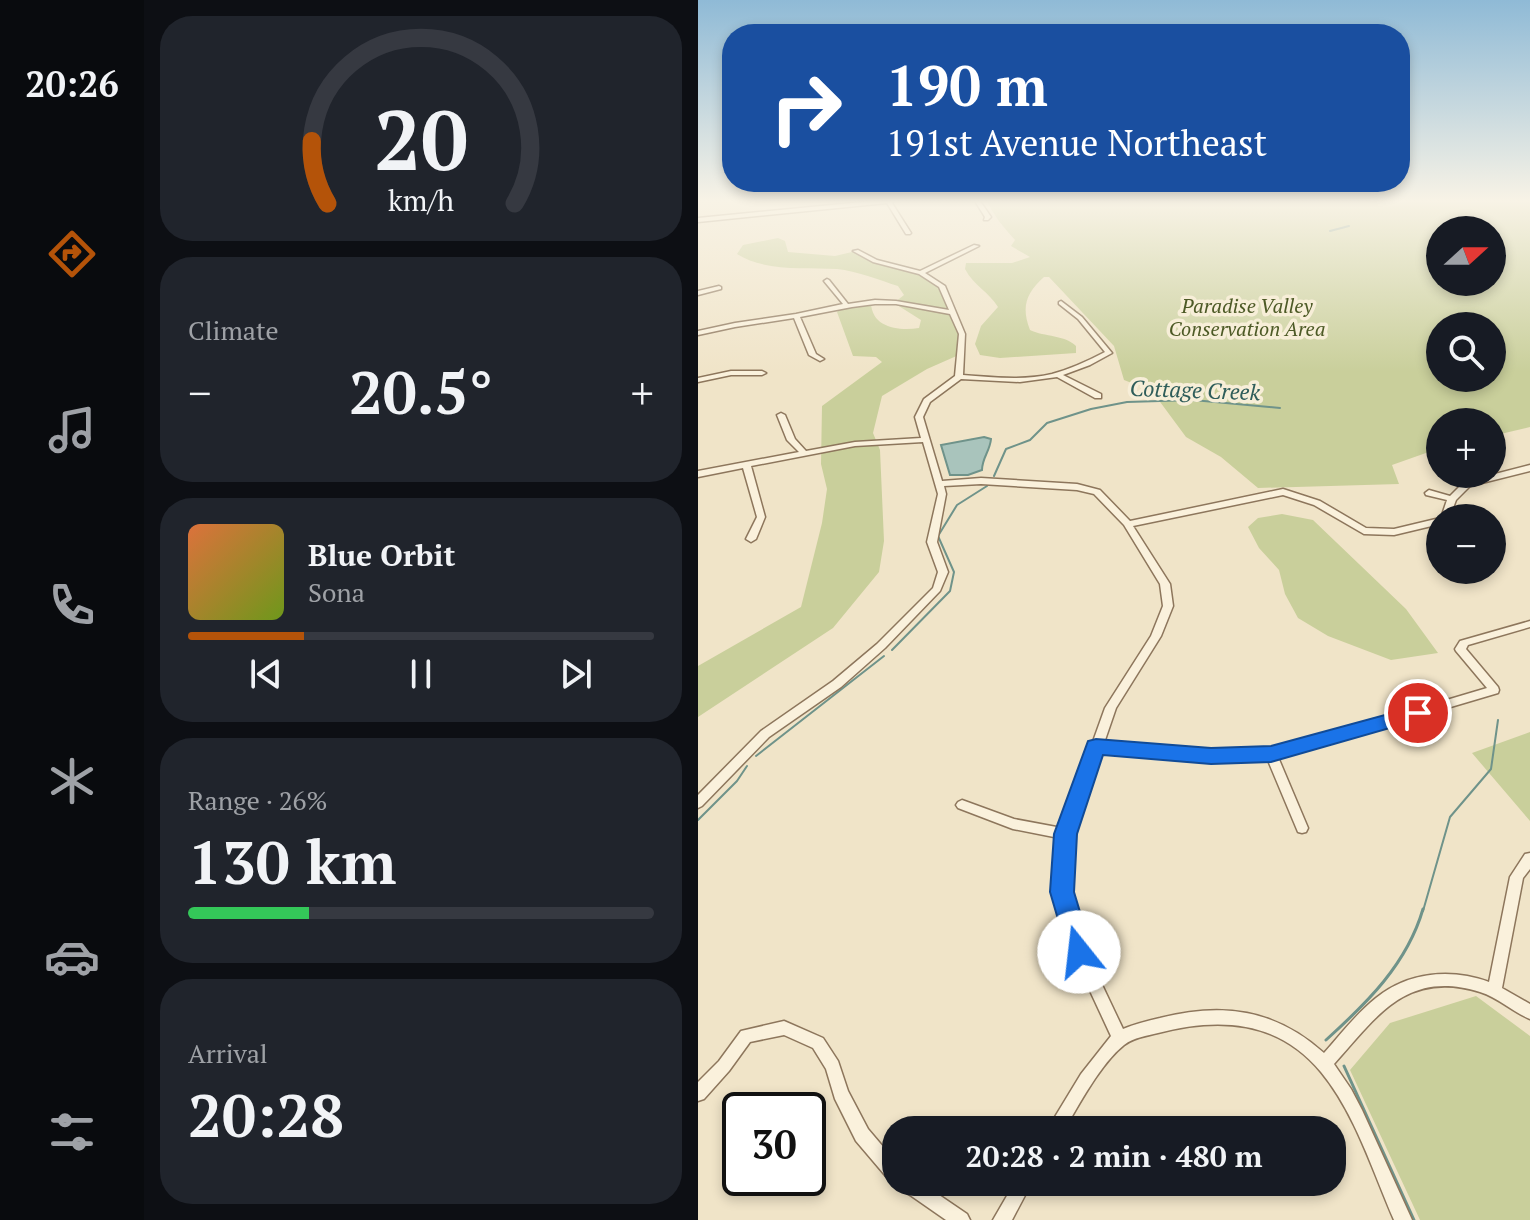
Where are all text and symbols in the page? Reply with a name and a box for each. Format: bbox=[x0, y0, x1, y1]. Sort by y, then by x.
text: 190 m bbox=[886, 48, 1048, 122]
icon: right bbox=[754, 56, 858, 160]
text: 20:26 bbox=[25, 60, 119, 107]
text: 20 bbox=[374, 84, 468, 194]
text: 191st Avenue Northeast bbox=[886, 119, 1267, 166]
text: km/h bbox=[388, 182, 454, 220]
north arrow bbox=[1426, 216, 1506, 296]
map controls bbox=[1426, 216, 1506, 584]
icon: directions bbox=[44, 226, 100, 282]
park label: Paradise Valley Conservation Area bbox=[1169, 292, 1325, 342]
button: search bbox=[1426, 312, 1506, 392]
text: Climate bbox=[188, 313, 279, 347]
text: 20.5° bbox=[349, 352, 493, 431]
text: − bbox=[188, 363, 211, 422]
text: + bbox=[631, 363, 654, 422]
water label: Cottage Creek bbox=[1129, 373, 1261, 406]
icon: music bbox=[44, 402, 100, 458]
button: + bbox=[1426, 408, 1506, 488]
button: − bbox=[1426, 504, 1506, 584]
text: Blue Orbit bbox=[308, 535, 455, 575]
text: Sona bbox=[308, 575, 365, 609]
icon: phone bbox=[44, 577, 100, 633]
icon: previous bbox=[244, 652, 288, 696]
icon: pause bbox=[399, 652, 443, 696]
icon: next bbox=[554, 652, 598, 696]
pin bbox=[1384, 679, 1452, 747]
icon: arrive bbox=[1396, 691, 1440, 735]
icon: climate bbox=[44, 753, 100, 809]
text: Range · 26% bbox=[188, 783, 327, 817]
text: 130 km bbox=[188, 822, 396, 901]
position arrow bbox=[1037, 910, 1121, 994]
icon: car bbox=[44, 929, 100, 985]
text: Arrival bbox=[188, 1036, 268, 1070]
text: 20:28 bbox=[188, 1075, 344, 1154]
speed limit sign: 30 bbox=[722, 1092, 826, 1196]
icon: filters bbox=[44, 1104, 100, 1160]
text: 20:28 · 2 min · 480 m bbox=[966, 1136, 1262, 1176]

